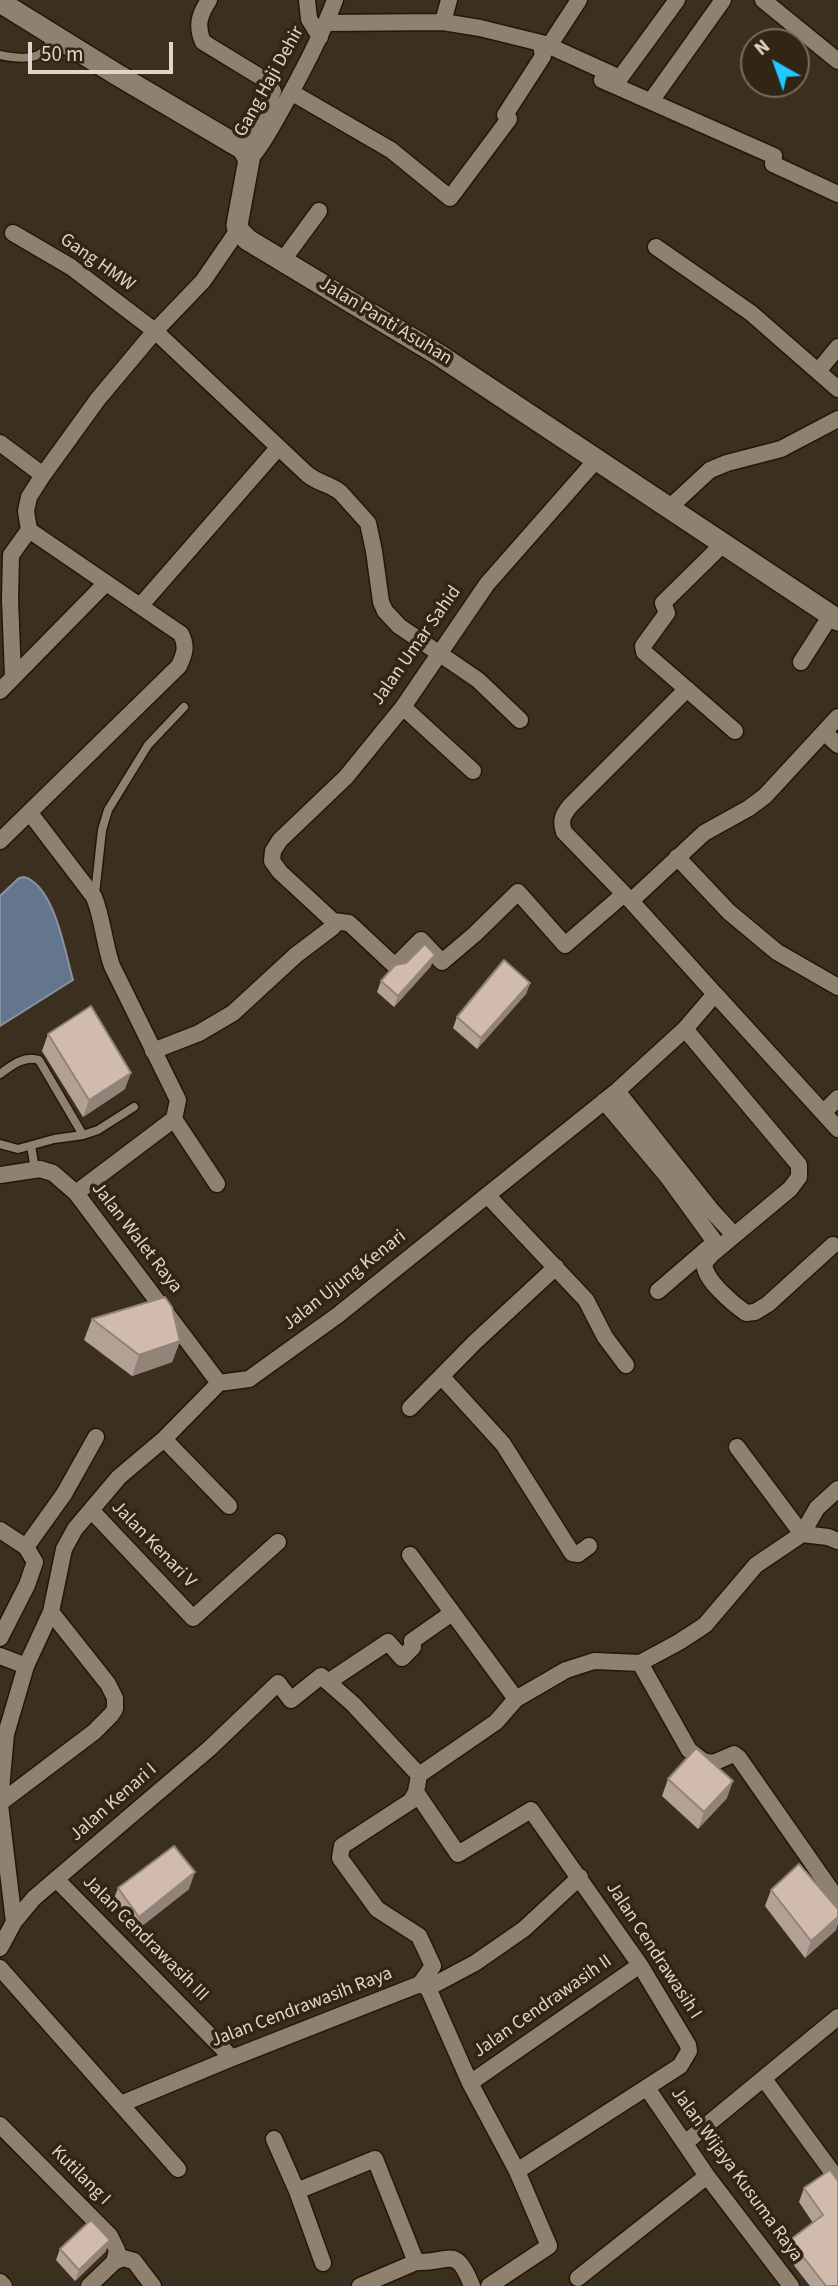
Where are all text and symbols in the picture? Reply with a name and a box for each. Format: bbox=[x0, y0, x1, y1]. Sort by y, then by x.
street label: Gang Haji Dehir bbox=[230, 23, 310, 141]
scale bar bbox=[32, 28, 177, 72]
north arrow bbox=[740, 28, 810, 98]
text: N bbox=[749, 34, 776, 62]
text: 50 m bbox=[41, 39, 83, 69]
street label: Gang HMW bbox=[55, 229, 139, 297]
street label: Jalan Panti Asuhan bbox=[314, 273, 456, 371]
street label: Jalan Umar Sahid bbox=[367, 582, 467, 710]
street label: Jalan Walet Raya bbox=[86, 1178, 186, 1298]
street label: Jalan Ujung Kenari bbox=[279, 1226, 411, 1336]
street label: Jalan Kenari V bbox=[106, 1497, 200, 1593]
street label: Jalan Kenari I bbox=[66, 1759, 162, 1847]
street label: Jalan Cendrawasih III bbox=[77, 1871, 213, 2007]
street label: Jalan Cendrawasih I bbox=[600, 1878, 706, 2024]
street label: Jalan Cendrawasih II bbox=[469, 1951, 617, 2063]
street label: Jalan Cendrawasih Raya bbox=[208, 1963, 396, 2053]
street label: Jalan Wijaya Kusuma Raya bbox=[665, 2083, 807, 2267]
street label: Kutilang I bbox=[45, 2141, 115, 2211]

